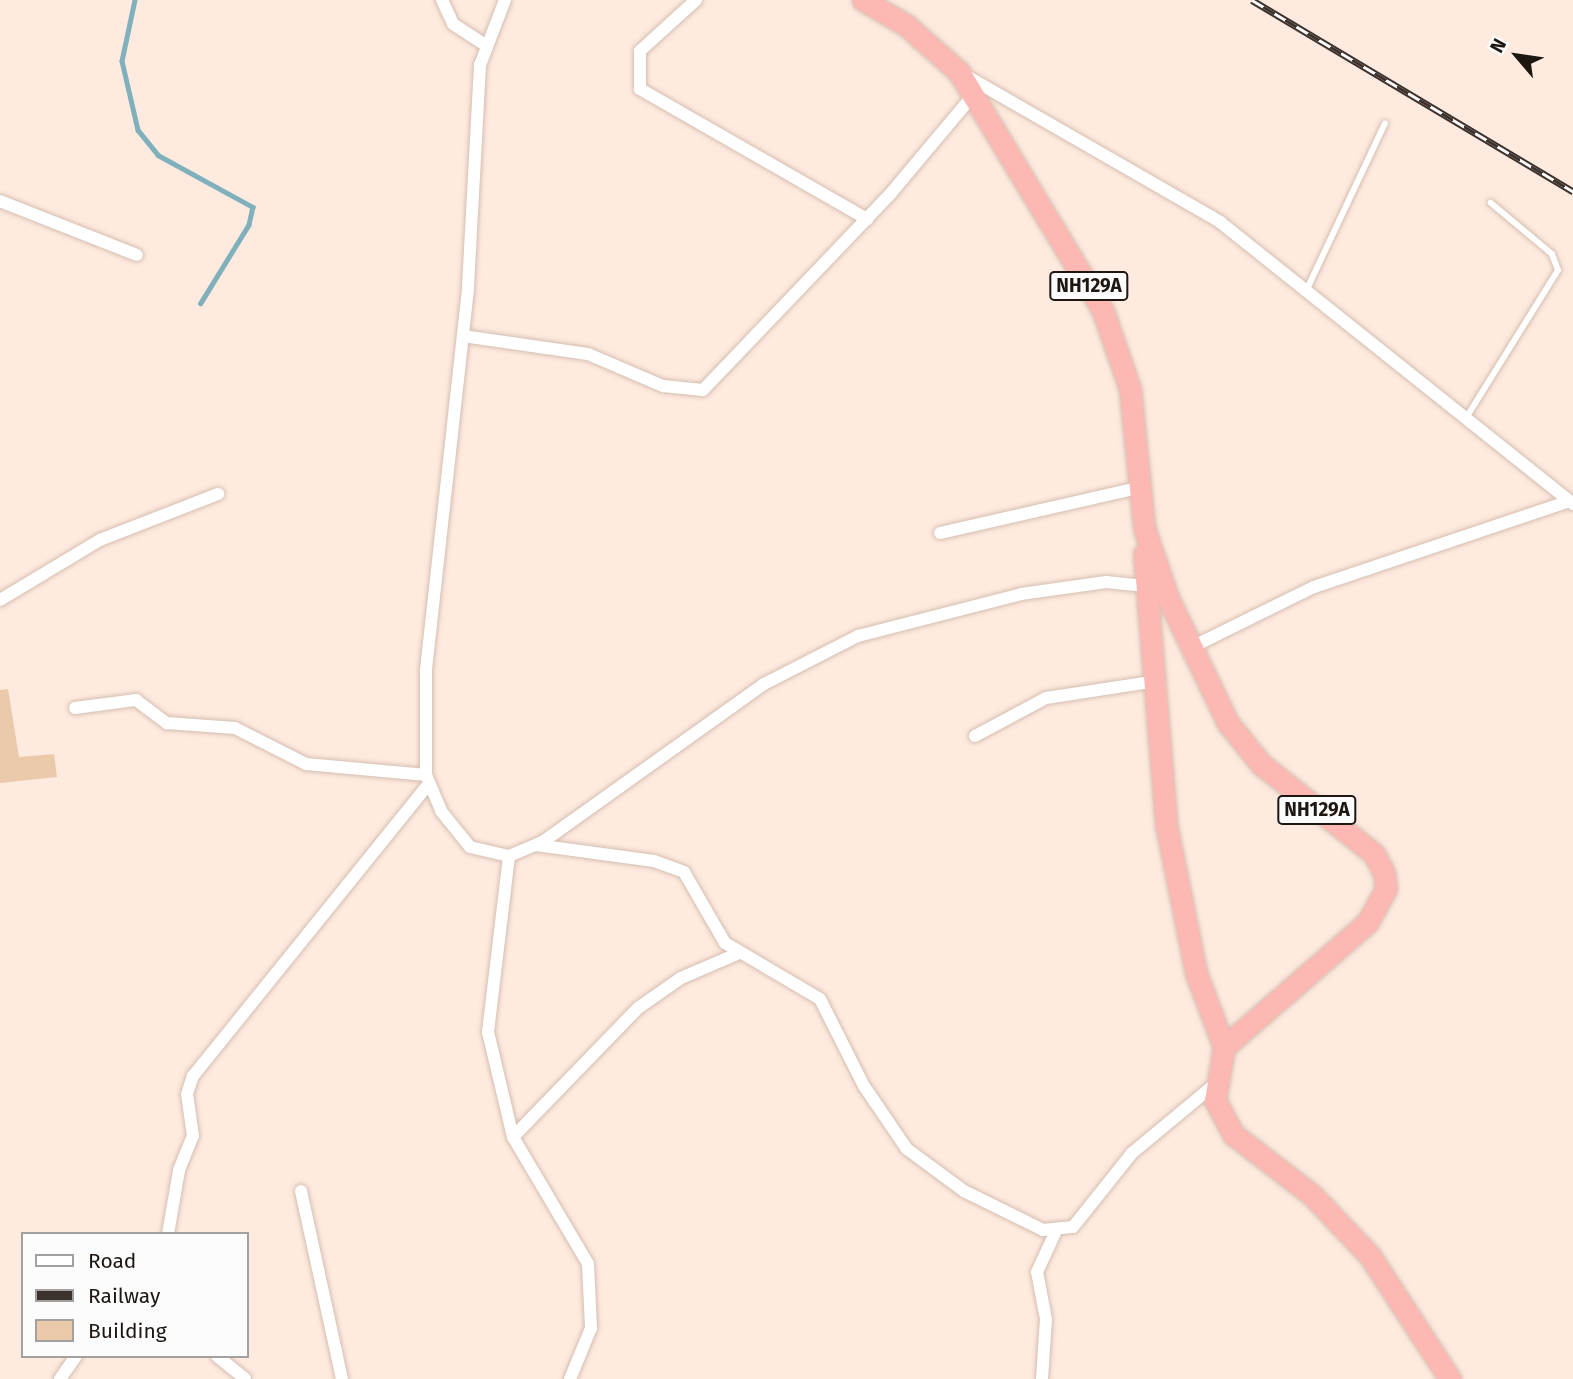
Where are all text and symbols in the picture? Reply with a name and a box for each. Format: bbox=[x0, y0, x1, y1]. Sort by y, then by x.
north arrow bbox=[1482, 21, 1552, 91]
text: N bbox=[1485, 34, 1511, 57]
road number: NH129A bbox=[1049, 270, 1129, 302]
road number: NH129A bbox=[1277, 794, 1357, 825]
legend bbox=[21, 1232, 248, 1358]
text: Road bbox=[88, 1248, 136, 1274]
text: Railway bbox=[88, 1283, 160, 1309]
text: Building bbox=[88, 1318, 167, 1344]

